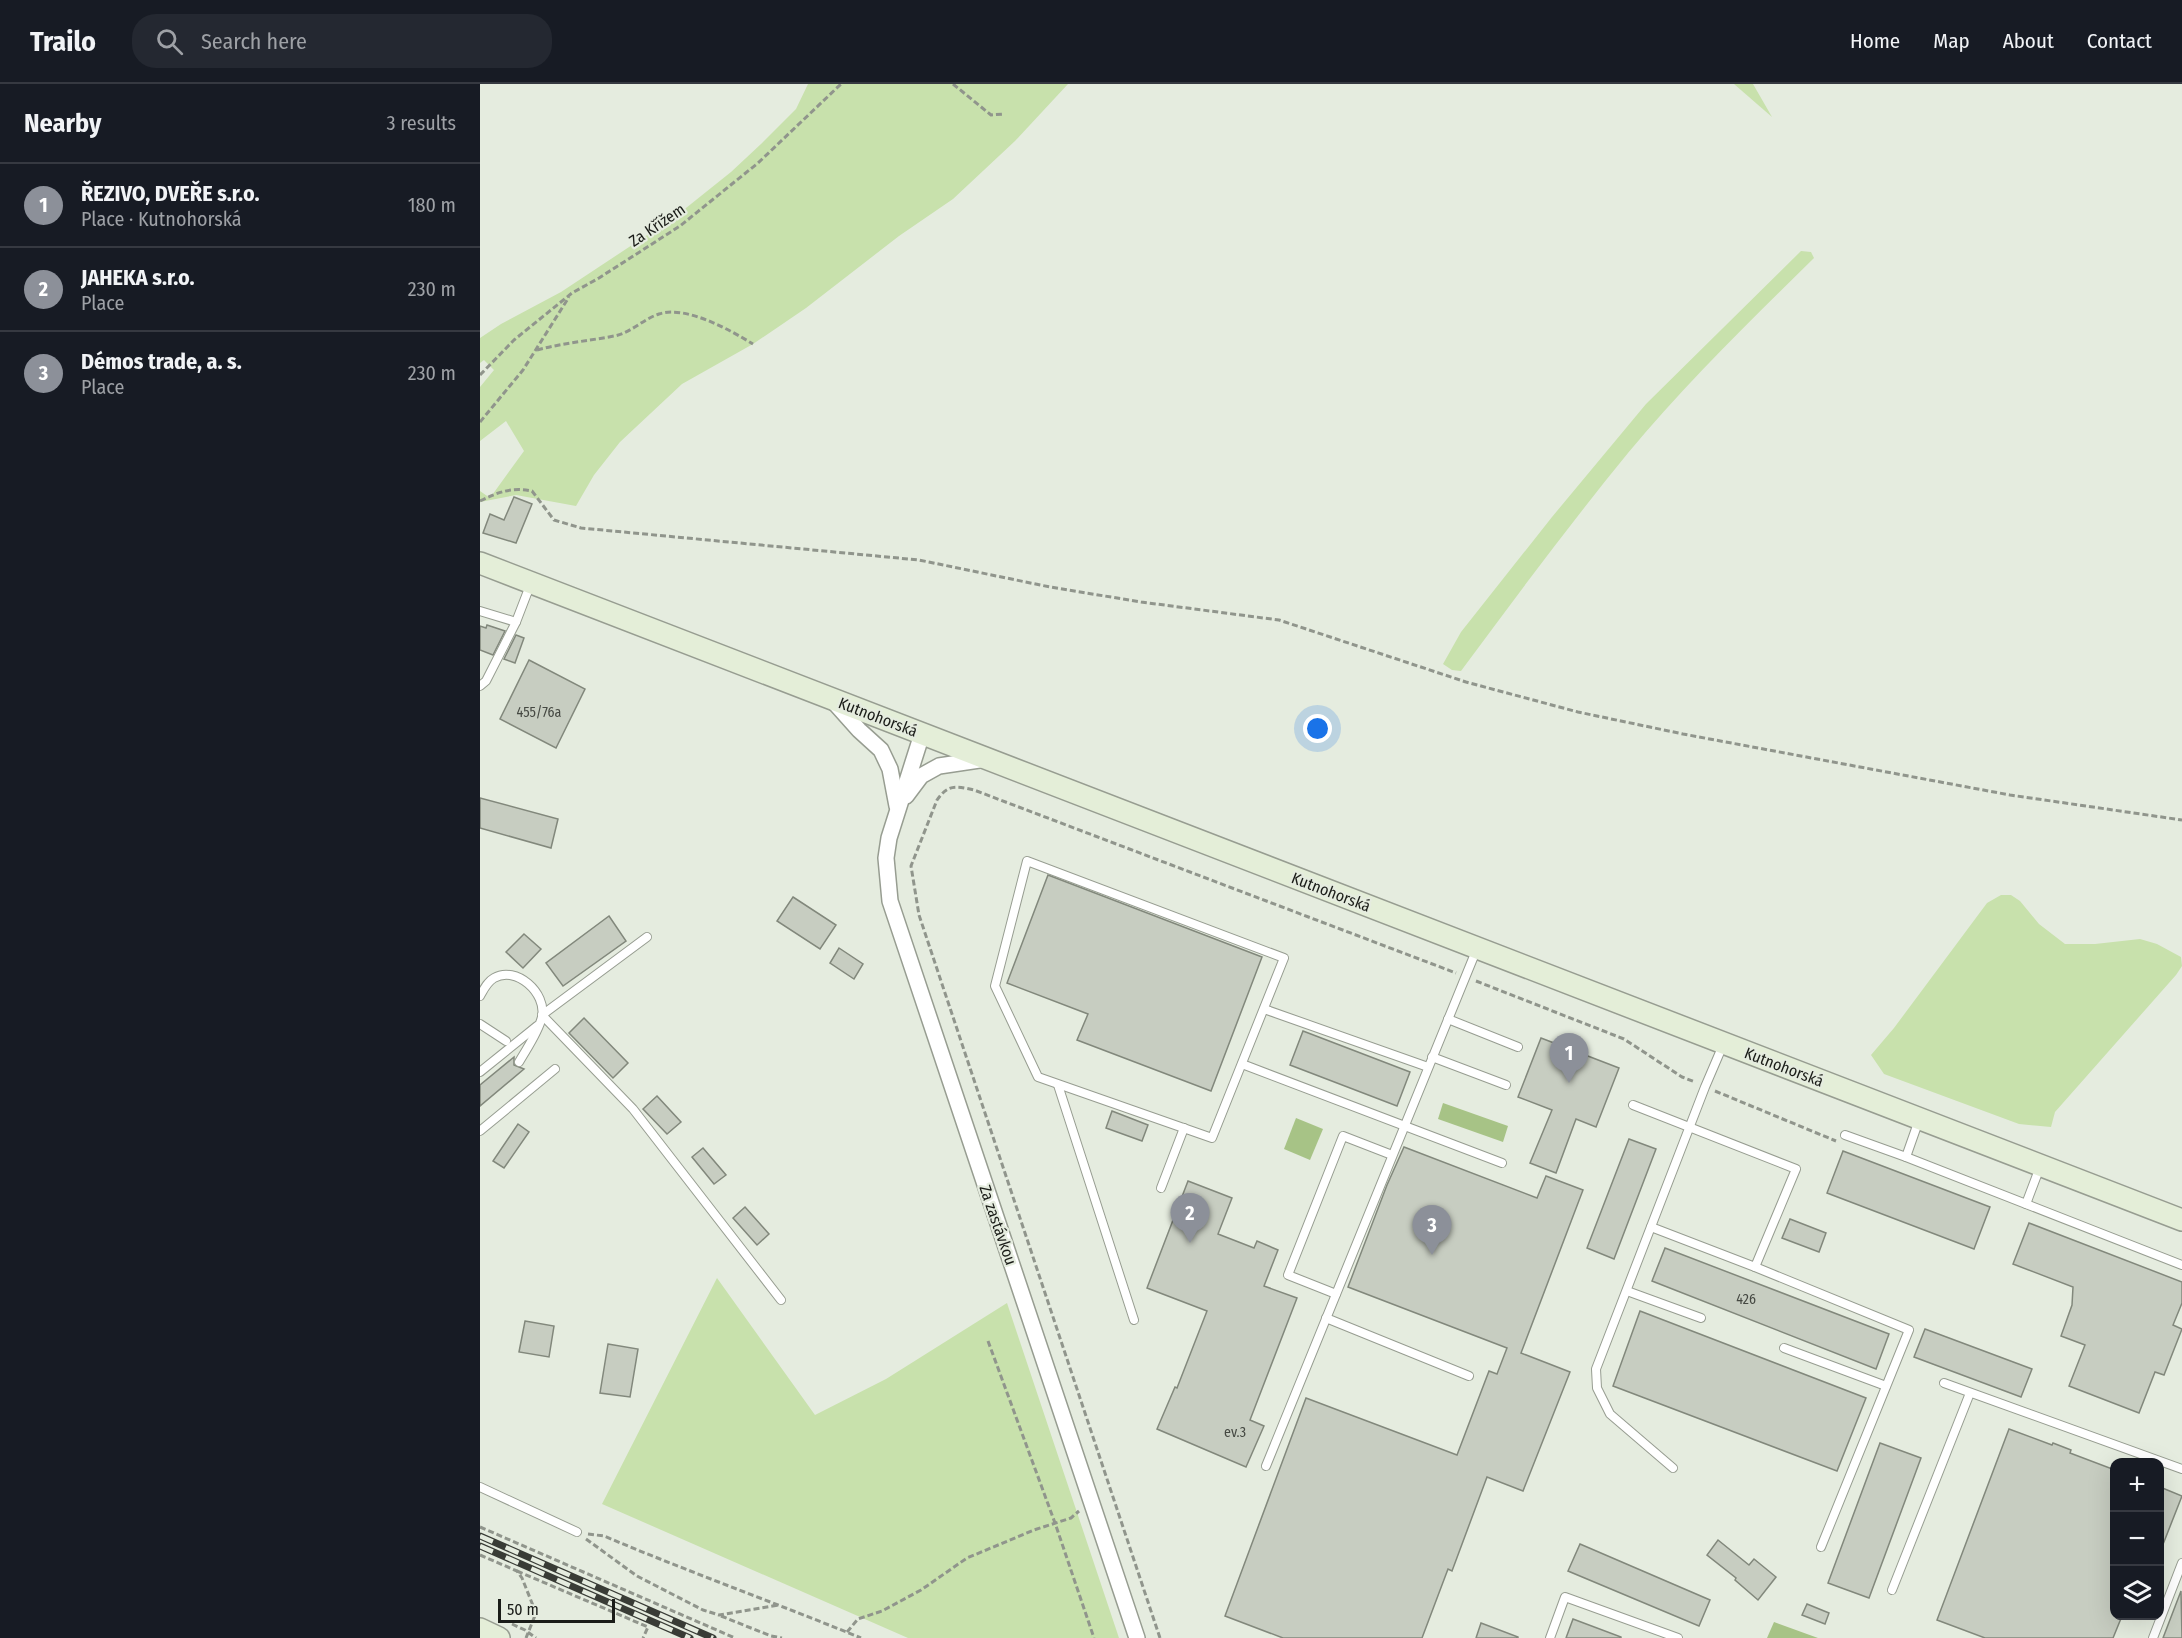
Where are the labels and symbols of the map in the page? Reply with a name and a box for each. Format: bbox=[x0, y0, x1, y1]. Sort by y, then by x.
street label: Za Křížem bbox=[625, 199, 689, 251]
street label: Kutnohorská bbox=[836, 693, 920, 741]
house number: 455/76a bbox=[517, 704, 562, 721]
your location bbox=[1303, 714, 1332, 743]
street label: Kutnohorská bbox=[1289, 868, 1373, 916]
pin: 1 bbox=[1550, 1034, 1588, 1083]
street label: Kutnohorská bbox=[1742, 1043, 1826, 1091]
street label: Za zastávkou bbox=[975, 1182, 1021, 1268]
pin: 2 bbox=[1170, 1194, 1210, 1243]
pin: 3 bbox=[1412, 1206, 1452, 1255]
house number: 426 bbox=[1736, 1291, 1756, 1308]
house number: ev.3 bbox=[1224, 1424, 1246, 1441]
scale bar bbox=[498, 1596, 615, 1624]

